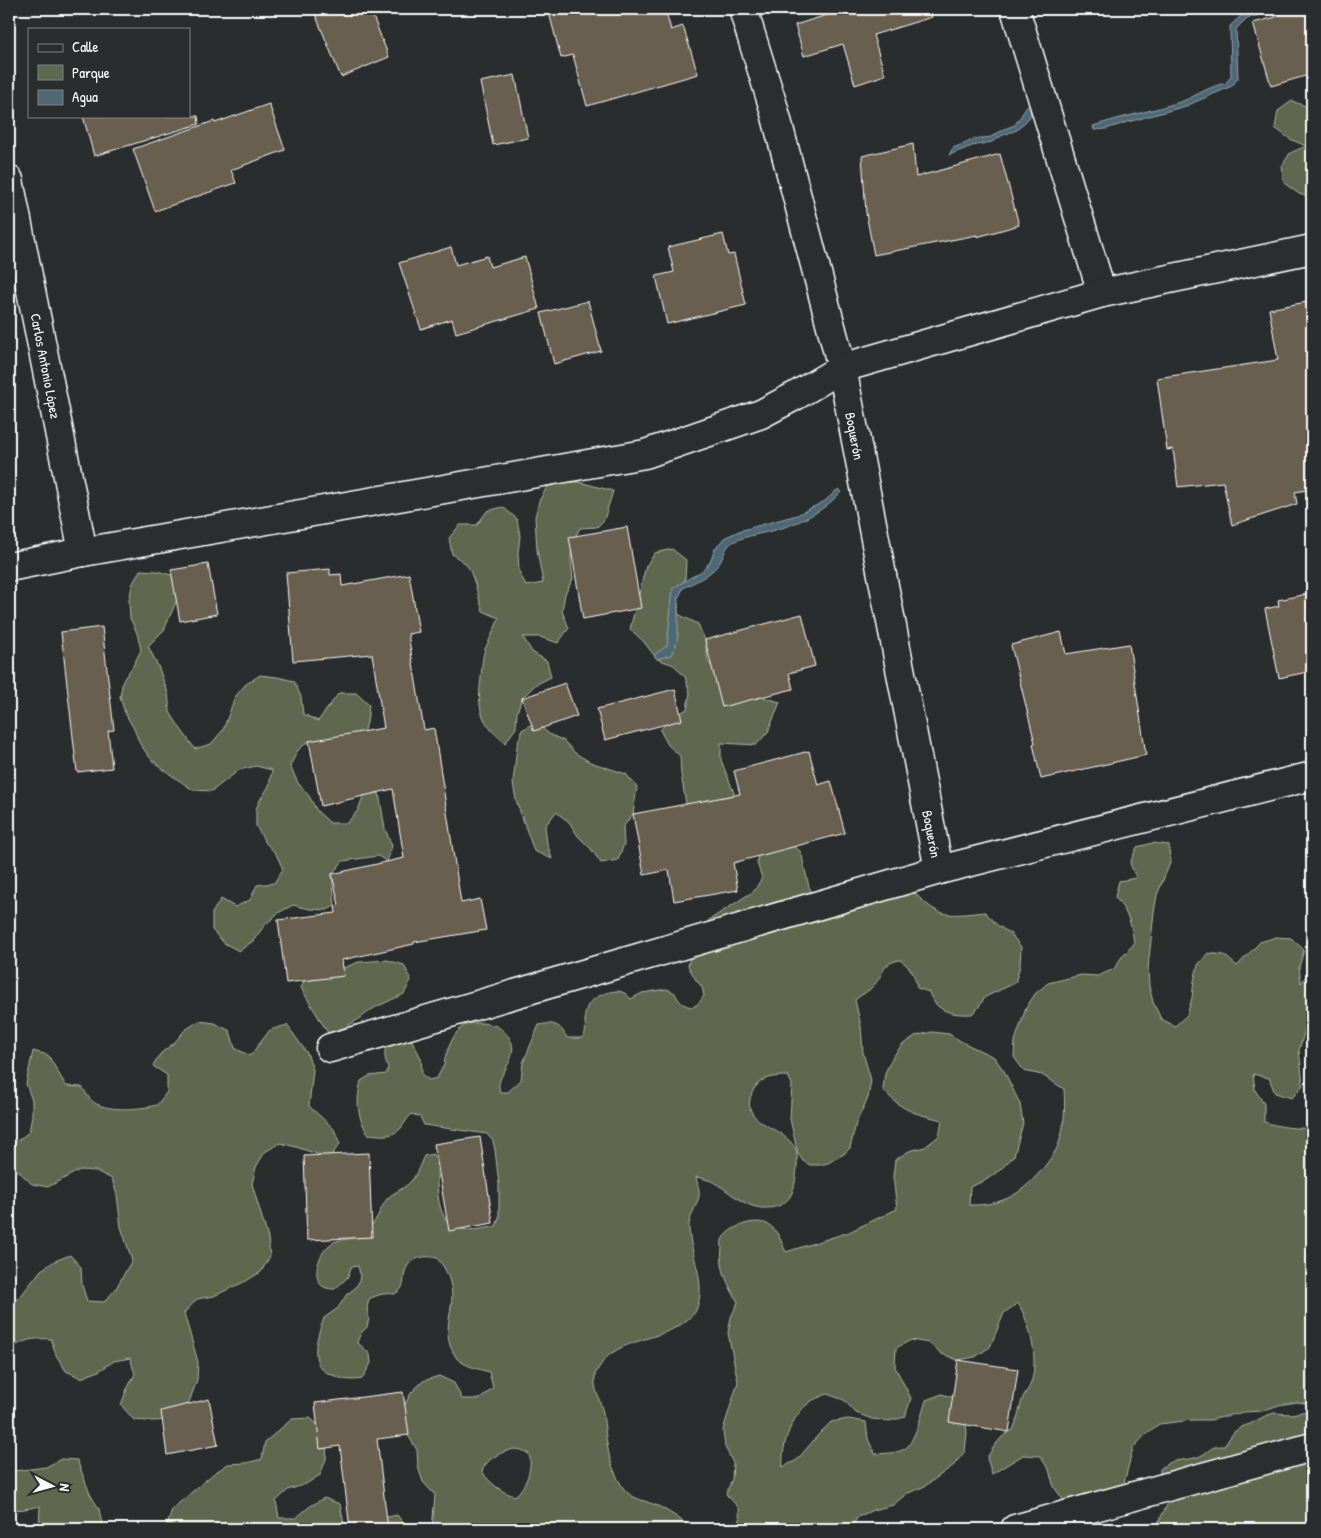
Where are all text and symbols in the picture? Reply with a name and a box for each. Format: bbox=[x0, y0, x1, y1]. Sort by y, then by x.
legend bbox=[28, 28, 190, 118]
text: Calle bbox=[72, 36, 99, 57]
text: Parque bbox=[72, 62, 110, 83]
text: Agua bbox=[72, 86, 98, 107]
street label: Carlos Antonio López bbox=[25, 312, 66, 420]
street label: Boquerón bbox=[840, 411, 869, 461]
street label: Boquerón bbox=[917, 809, 946, 859]
north arrow bbox=[28, 1460, 78, 1510]
text: N bbox=[56, 1483, 75, 1493]

